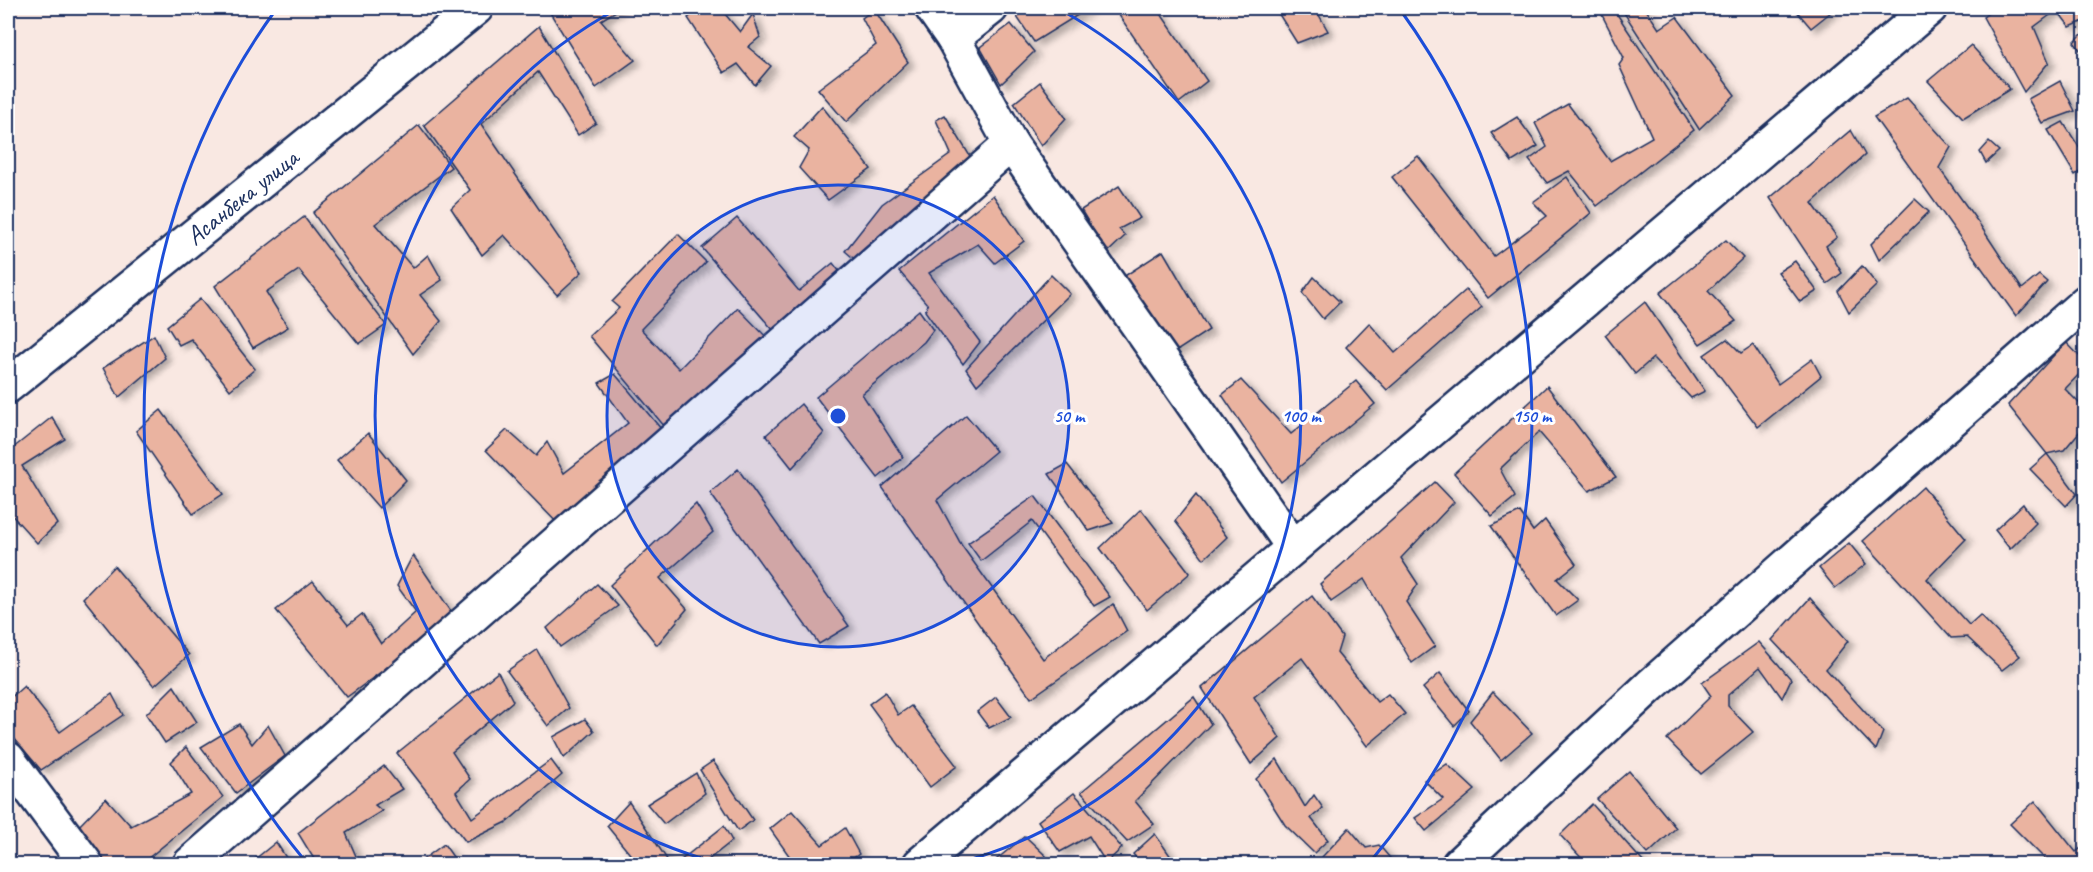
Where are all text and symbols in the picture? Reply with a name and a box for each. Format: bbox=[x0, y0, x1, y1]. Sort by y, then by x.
street label: Асанбека улица bbox=[179, 140, 307, 252]
text: 50 m bbox=[1054, 405, 1086, 427]
text: 100 m bbox=[1282, 405, 1322, 427]
text: 150 m bbox=[1513, 405, 1553, 427]
centre of rings bbox=[828, 406, 848, 426]

